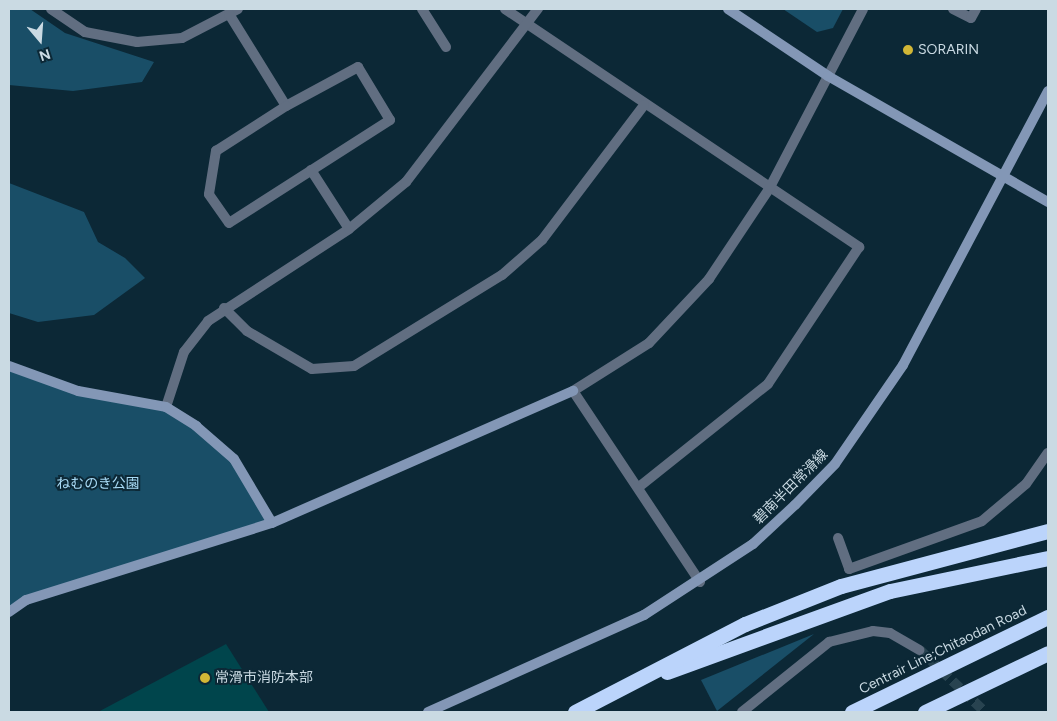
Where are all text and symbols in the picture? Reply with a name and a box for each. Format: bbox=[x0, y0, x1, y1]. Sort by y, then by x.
north arrow bbox=[15, 15, 65, 65]
place label: SORARIN bbox=[918, 42, 979, 58]
marker: SORARIN bbox=[902, 44, 914, 56]
text: N bbox=[37, 45, 53, 64]
street label: 碧南半田常滑線 bbox=[750, 446, 832, 528]
park label: ねむのき公園 bbox=[56, 476, 140, 492]
street label: Centrair Line;Chitaodan Road bbox=[857, 602, 1029, 698]
place label: 常滑市消防本部 bbox=[215, 670, 313, 686]
marker: 常滑市消防本部 bbox=[199, 672, 211, 684]

